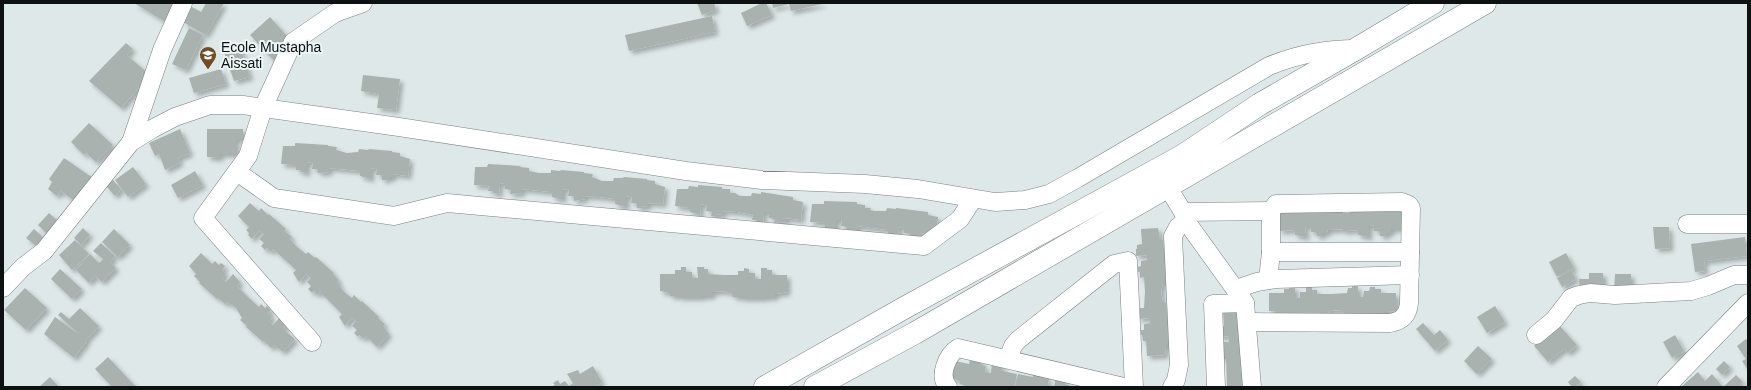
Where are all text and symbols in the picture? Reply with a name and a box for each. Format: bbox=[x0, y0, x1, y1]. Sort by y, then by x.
place label: Ecole Mustapha Aissati bbox=[221, 39, 322, 71]
school or university icon: Ecole Mustapha Aissati bbox=[198, 45, 218, 70]

